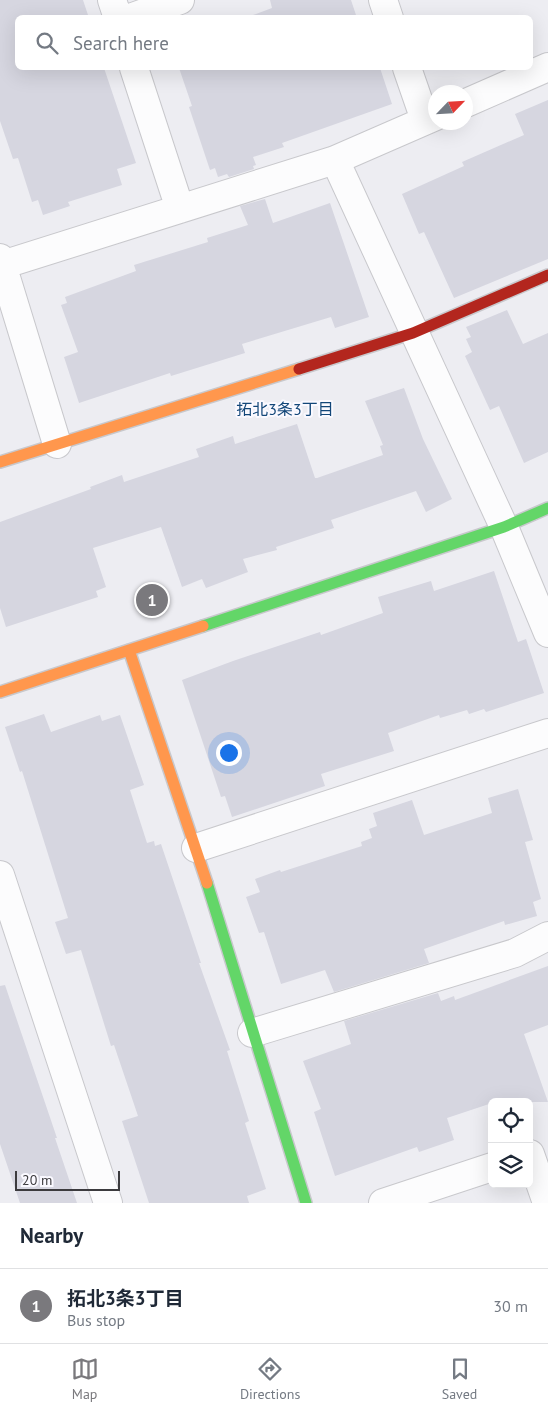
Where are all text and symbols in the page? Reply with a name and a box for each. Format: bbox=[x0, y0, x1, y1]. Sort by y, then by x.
search box bbox=[15, 15, 533, 70]
icon: search bbox=[33, 29, 61, 57]
text: Search here bbox=[73, 31, 169, 55]
north arrow bbox=[428, 85, 473, 130]
district label: 拓北3条3丁目 bbox=[236, 399, 334, 419]
pin: 1 bbox=[136, 581, 168, 619]
your location bbox=[216, 740, 242, 766]
map controls bbox=[488, 1098, 533, 1188]
button: locate bbox=[488, 1098, 533, 1143]
button: layers bbox=[488, 1143, 533, 1188]
scale bar bbox=[15, 1168, 120, 1191]
text: 20 m bbox=[22, 1171, 52, 1189]
text: Nearby bbox=[20, 1222, 83, 1249]
text: 拓北3条3丁目 bbox=[67, 1286, 184, 1310]
text: 1 bbox=[31, 1296, 41, 1316]
text: 30 m bbox=[493, 1296, 528, 1316]
text: Bus stop bbox=[67, 1310, 125, 1330]
tab: Map bbox=[71, 1355, 99, 1403]
tab: Directions bbox=[240, 1355, 300, 1403]
tab: Saved bbox=[442, 1355, 477, 1403]

